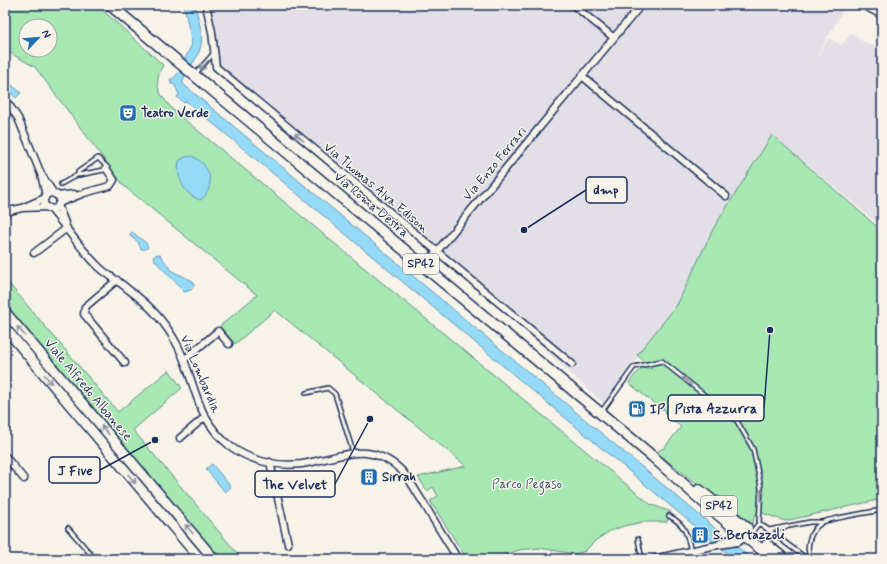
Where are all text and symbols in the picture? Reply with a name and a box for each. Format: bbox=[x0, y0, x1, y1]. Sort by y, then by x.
north arrow bbox=[18, 18, 58, 58]
text: N bbox=[38, 28, 54, 40]
one-way arrow bbox=[199, 59, 208, 70]
theatre icon: Teatro Verde bbox=[118, 103, 138, 123]
place label: Teatro Verde bbox=[141, 105, 209, 122]
street label: Via Enzo Ferrari bbox=[459, 123, 531, 205]
one-way arrow bbox=[294, 133, 305, 142]
street label: Via Thomas Alva Edison bbox=[320, 139, 432, 237]
street label: Via Roma Destra bbox=[330, 169, 412, 242]
callout: dmp bbox=[586, 177, 627, 203]
text: dmp bbox=[593, 181, 619, 199]
road number: SP42 bbox=[403, 254, 439, 274]
one-way arrow bbox=[16, 325, 25, 336]
street label: Via Lombardia bbox=[176, 332, 224, 416]
street label: Viale Alfredo Albanese bbox=[40, 335, 136, 445]
one-way arrow bbox=[44, 374, 53, 385]
one-way arrow bbox=[681, 377, 692, 385]
callout: Pista Azzurra bbox=[668, 395, 764, 421]
fuel station icon: IP bbox=[627, 399, 647, 419]
text: Pista Azzurra bbox=[675, 400, 757, 418]
place label: IP bbox=[650, 401, 665, 418]
one-way arrow bbox=[100, 425, 109, 435]
callout: J Five bbox=[49, 457, 100, 483]
text: J Five bbox=[57, 462, 93, 480]
building icon: Sirrah bbox=[359, 467, 379, 487]
place label: Sirrah bbox=[382, 469, 417, 486]
callout: The Velvet bbox=[255, 471, 335, 497]
one-way arrow bbox=[128, 473, 137, 484]
text: The Velvet bbox=[263, 476, 328, 494]
park label: Parco Pegaso bbox=[492, 476, 562, 495]
one-way arrow bbox=[757, 489, 764, 502]
road number: SP42 bbox=[701, 496, 737, 516]
one-way arrow bbox=[184, 524, 193, 535]
building icon: S. Bertazzoli bbox=[690, 525, 710, 545]
place label: S. Bertazzoli bbox=[713, 527, 785, 544]

